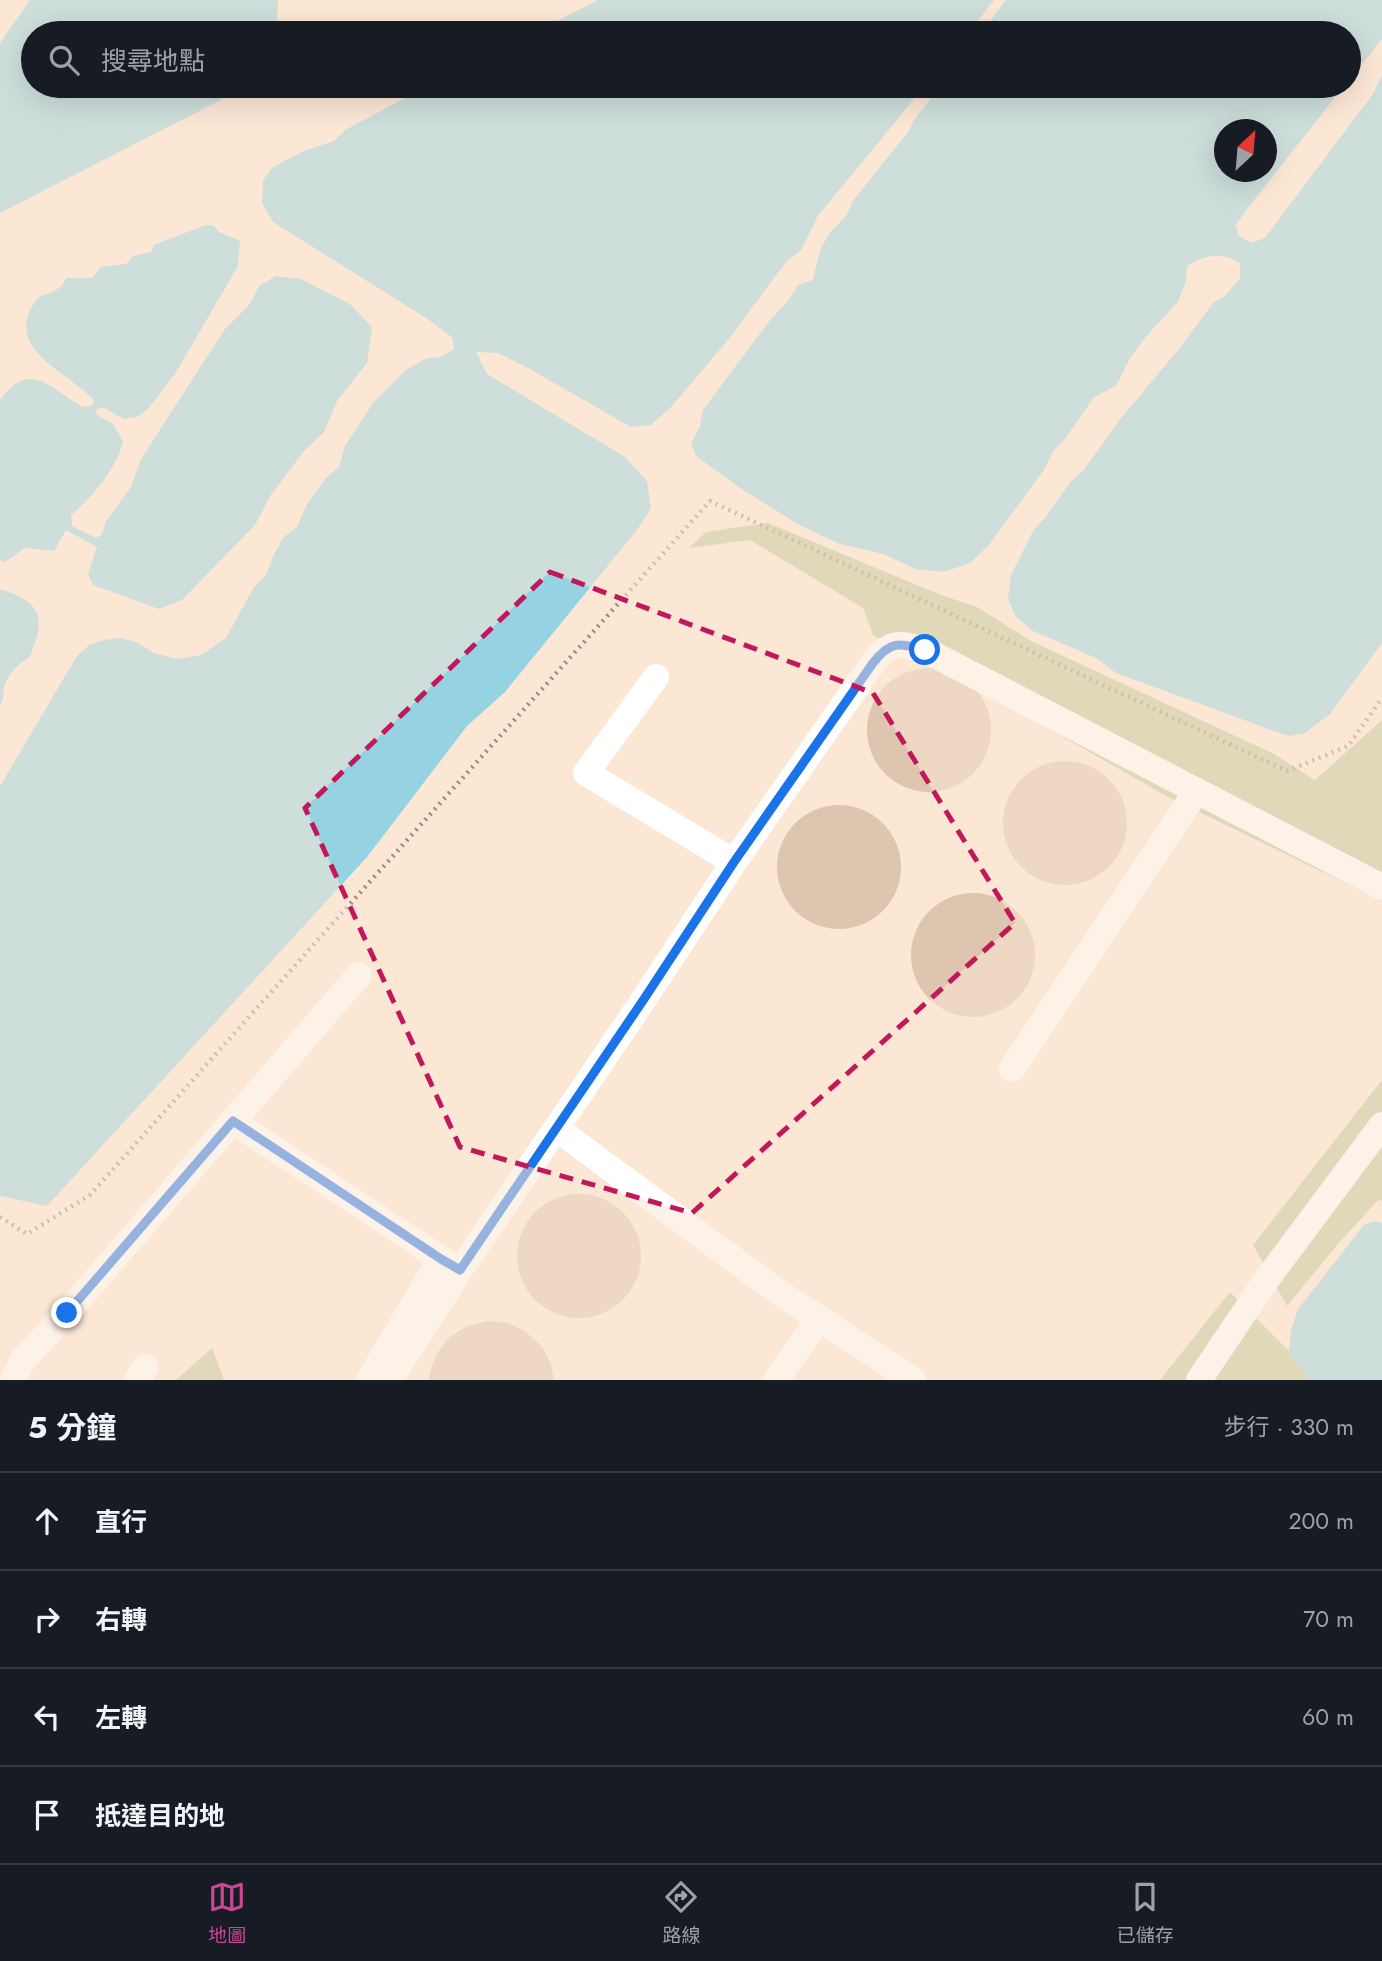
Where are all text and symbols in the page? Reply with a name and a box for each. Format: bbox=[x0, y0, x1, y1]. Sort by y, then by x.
search box bbox=[21, 21, 1361, 98]
icon: search bbox=[45, 41, 83, 79]
text: 搜尋地點 bbox=[101, 42, 205, 80]
north arrow bbox=[1214, 119, 1277, 182]
route start bbox=[909, 634, 940, 665]
route end bbox=[51, 1297, 82, 1328]
text: 5 分鐘 bbox=[28, 1406, 116, 1449]
text: 步行 · 330 m bbox=[1224, 1410, 1354, 1444]
icon: ahead bbox=[28, 1502, 66, 1540]
text: 直行 bbox=[95, 1503, 147, 1541]
text: 200 m bbox=[1288, 1504, 1354, 1538]
icon: right bbox=[28, 1600, 66, 1638]
text: 右轉 bbox=[95, 1601, 147, 1639]
text: 70 m bbox=[1303, 1602, 1354, 1636]
icon: left bbox=[28, 1698, 66, 1736]
text: 左轉 bbox=[95, 1699, 147, 1737]
text: 60 m bbox=[1302, 1700, 1354, 1734]
icon: arrive bbox=[28, 1796, 66, 1834]
text: 抵達目的地 bbox=[95, 1797, 225, 1835]
tab: 地圖 bbox=[208, 1878, 246, 1949]
tab: 路線 bbox=[662, 1878, 701, 1949]
tab: 已儲存 bbox=[1117, 1878, 1174, 1949]

